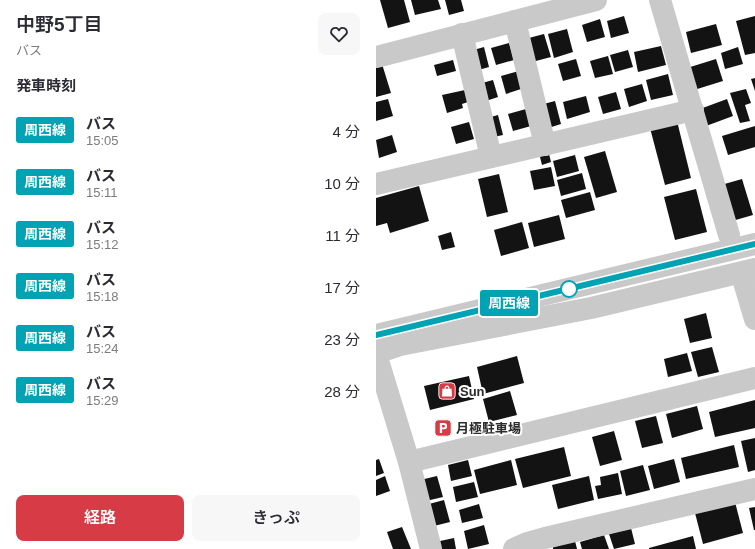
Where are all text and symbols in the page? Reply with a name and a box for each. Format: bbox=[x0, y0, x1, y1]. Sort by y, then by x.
button: heart bbox=[318, 13, 360, 55]
text: 中野5丁目 bbox=[16, 14, 103, 35]
text: バス bbox=[16, 43, 42, 58]
text: 発車時刻 bbox=[16, 77, 76, 94]
text: バス bbox=[86, 115, 116, 132]
text: 周西線 bbox=[24, 122, 66, 138]
text: 4 分 bbox=[332, 123, 360, 140]
text: 15:05 bbox=[86, 133, 119, 148]
text: バス bbox=[86, 167, 116, 184]
text: 周西線 bbox=[24, 174, 66, 190]
text: 10 分 bbox=[324, 175, 360, 192]
text: 15:11 bbox=[86, 185, 118, 200]
text: バス bbox=[86, 219, 116, 236]
text: 周西線 bbox=[24, 226, 66, 242]
text: 11 分 bbox=[325, 227, 360, 244]
text: 15:12 bbox=[86, 237, 119, 252]
text: バス bbox=[86, 271, 116, 288]
text: 周西線 bbox=[24, 278, 66, 294]
text: 17 分 bbox=[324, 279, 360, 296]
unlabelled marker bbox=[560, 280, 578, 298]
text: 15:18 bbox=[86, 289, 119, 304]
line badge: 周西線 bbox=[486, 290, 532, 316]
text: 周西線 bbox=[488, 295, 530, 311]
text: バス bbox=[86, 323, 116, 340]
text: 周西線 bbox=[24, 330, 66, 346]
text: 23 分 bbox=[324, 331, 360, 348]
text: 15:24 bbox=[86, 341, 119, 356]
text: バス bbox=[86, 375, 116, 392]
shop icon: Sun bbox=[437, 381, 457, 401]
text: 周西線 bbox=[24, 382, 66, 398]
text: 28 分 bbox=[324, 383, 360, 400]
place label: Sun bbox=[460, 384, 485, 399]
text: 15:29 bbox=[86, 393, 119, 408]
parking icon: 月極駐車場 bbox=[433, 418, 453, 438]
place label: 月極駐車場 bbox=[456, 421, 521, 436]
button: 経路 bbox=[16, 495, 184, 541]
button: きっぷ bbox=[192, 495, 360, 541]

